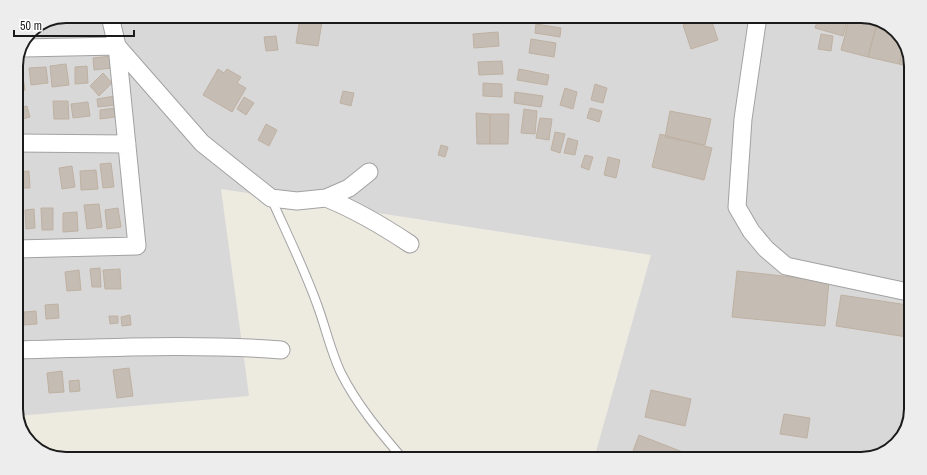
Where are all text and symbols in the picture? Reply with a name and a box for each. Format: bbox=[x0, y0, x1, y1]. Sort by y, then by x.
scale bar bbox=[14, 12, 134, 38]
text: 50 m bbox=[20, 18, 42, 34]

